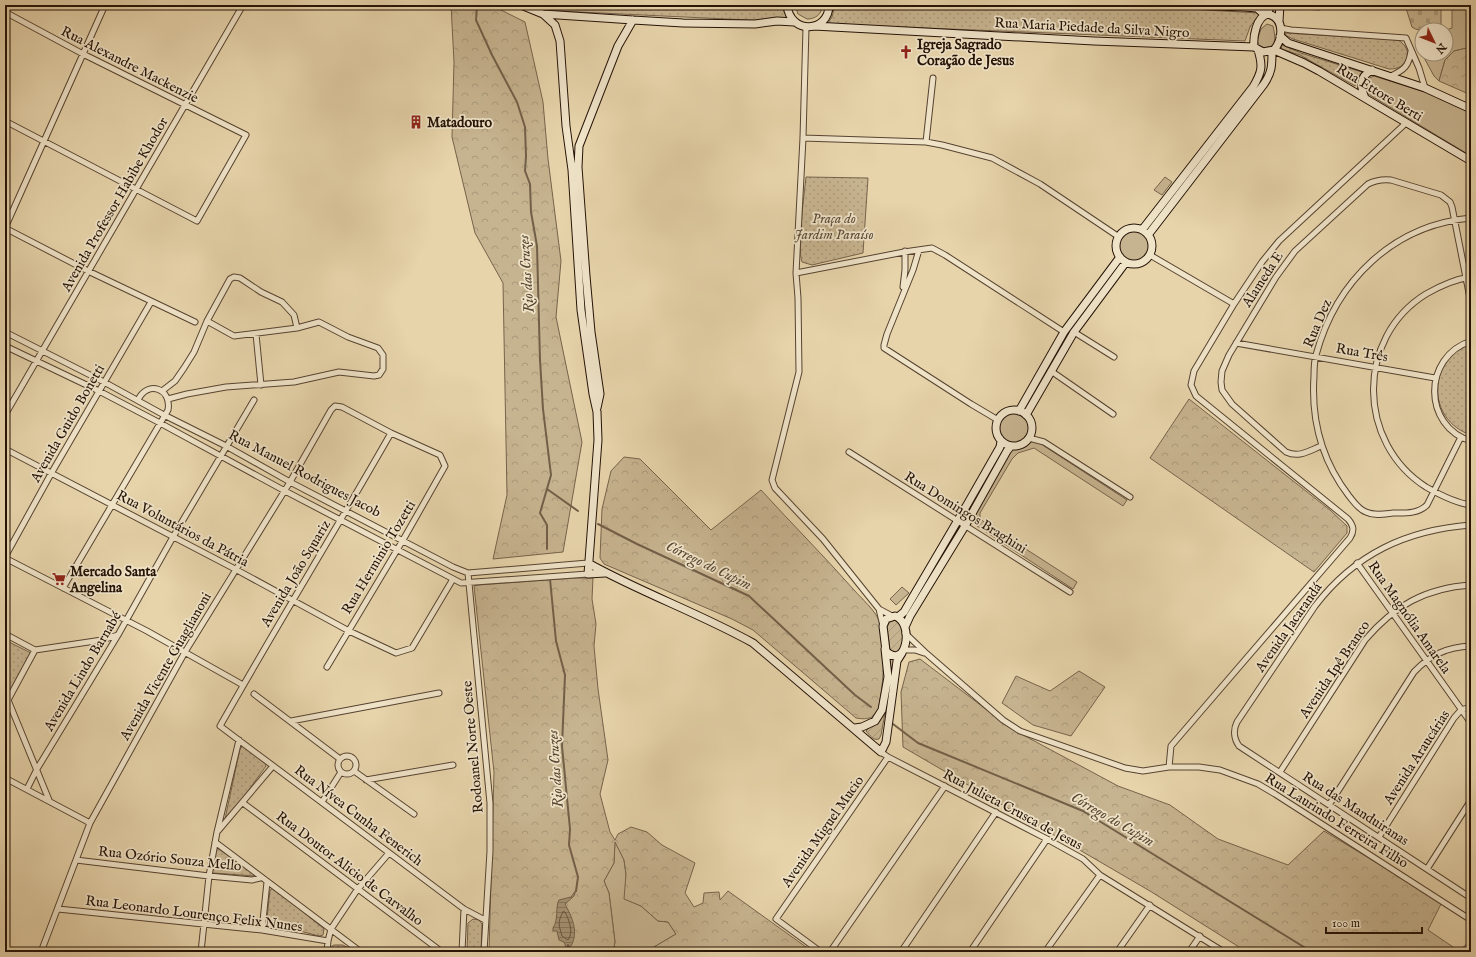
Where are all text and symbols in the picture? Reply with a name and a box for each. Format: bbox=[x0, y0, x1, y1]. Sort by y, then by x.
street label: Rua Maria Piedade da Silva Nigro bbox=[994, 14, 1190, 42]
street label: Rua Alexandre Mackenzie bbox=[58, 22, 202, 108]
north arrow bbox=[1414, 22, 1454, 62]
place label: Igreja Sagrado Coração de Jesus bbox=[917, 36, 1014, 70]
text: N bbox=[1432, 39, 1450, 57]
church icon: Igreja Sagrado Coração de Jesus bbox=[898, 44, 914, 60]
street label: Rua Ettore Berti bbox=[1333, 60, 1426, 126]
street label: Avenida Professor Habibe Khodor bbox=[57, 114, 172, 296]
building icon: Matadouro bbox=[408, 114, 424, 130]
place label: Matadouro bbox=[427, 114, 492, 132]
park label: Praça do Jardim Paraíso bbox=[794, 210, 874, 244]
water label: Rio das Cruzes bbox=[514, 234, 539, 314]
street label: Alameda E bbox=[1238, 248, 1288, 312]
street label: Rua Dez bbox=[1300, 296, 1336, 350]
street label: Rua Três bbox=[1334, 340, 1389, 366]
street label: Avenida Guido Bonetti bbox=[26, 361, 109, 487]
street label: Rua Manuel Rodrigues Jacob bbox=[225, 426, 384, 522]
street label: Rua Domingos Braghini bbox=[901, 468, 1030, 558]
street label: Rua Voluntários da Pátria bbox=[113, 486, 252, 572]
street label: Rua Herminio Tozetti bbox=[338, 497, 420, 618]
street label: Avenida João Squariz bbox=[256, 516, 335, 631]
water label: Córrego do Cupim bbox=[662, 537, 755, 595]
street label: Rua Magnólia Amarela bbox=[1364, 558, 1455, 678]
place label: Mercado Santa Angelina bbox=[69, 563, 157, 597]
supermarket icon: Mercado Santa Angelina bbox=[51, 571, 67, 587]
street label: Avenida Jacarandá bbox=[1251, 579, 1327, 677]
street label: Avenida Vicente Guaglianoni bbox=[116, 589, 216, 745]
street label: Avenida Lindo Barnabé bbox=[39, 608, 126, 736]
street label: Avenida Ipê Branco bbox=[1295, 617, 1374, 723]
street label: Rodoanel Norte Oeste bbox=[458, 679, 488, 814]
street label: Avenida Araucárias bbox=[1379, 707, 1454, 809]
water label: Rio das Cruzes bbox=[543, 729, 568, 809]
street label: Rua Nívea Cunha Fenerich bbox=[290, 761, 427, 870]
street label: Rua Julieta Crusca de Jesus bbox=[940, 765, 1086, 854]
street label: Rua das Manduiranas bbox=[1299, 768, 1412, 850]
street label: Rua Laurindo Ferreira Filho bbox=[1261, 769, 1412, 873]
street label: Avenida Miguel Mucio bbox=[777, 772, 868, 892]
water label: Córrego do Cupim bbox=[1067, 788, 1158, 852]
street label: Rua Doutor Alicio de Carvalho bbox=[272, 807, 427, 930]
street label: Rua Ozório Souza Mello bbox=[97, 843, 243, 876]
street label: Rua Leonardo Lourenço Felix Nunes bbox=[84, 892, 304, 936]
scale bar bbox=[1326, 909, 1422, 935]
text: 100 m bbox=[1332, 916, 1360, 931]

